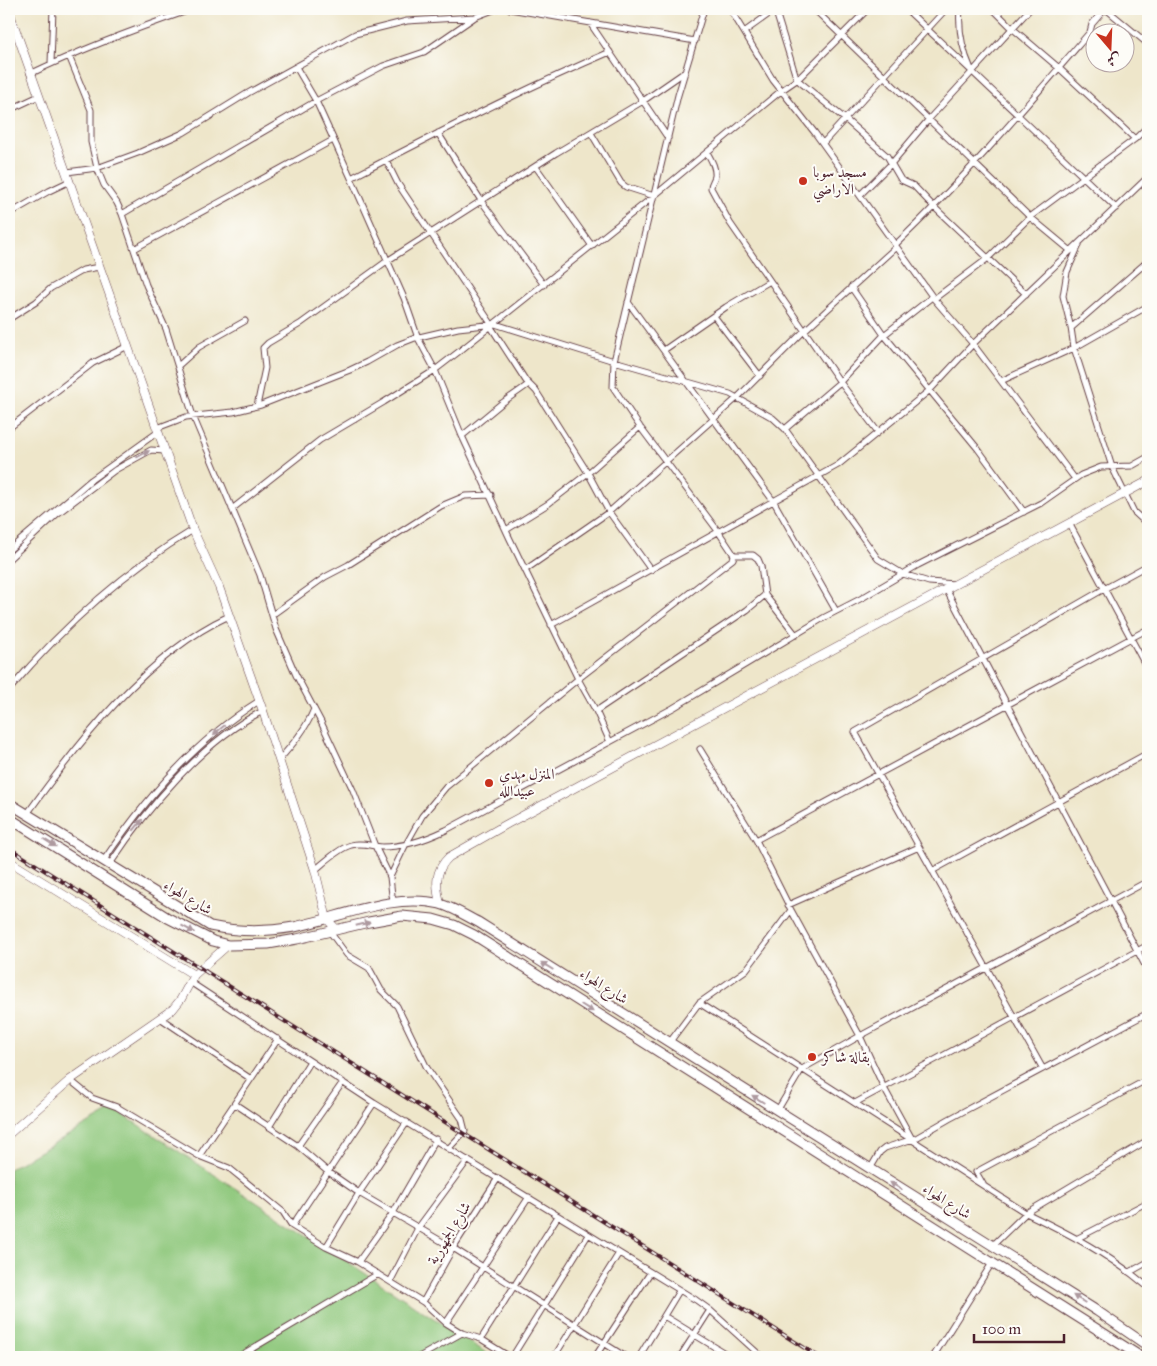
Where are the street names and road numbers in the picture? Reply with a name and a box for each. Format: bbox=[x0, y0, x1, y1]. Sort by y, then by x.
street label: شارع الهواء bbox=[158, 875, 216, 922]
street label: شارع الهواء bbox=[574, 964, 632, 1011]
street label: شارع الهواء bbox=[917, 1179, 975, 1226]
street label: شارع الجمهورية bbox=[423, 1199, 478, 1270]

